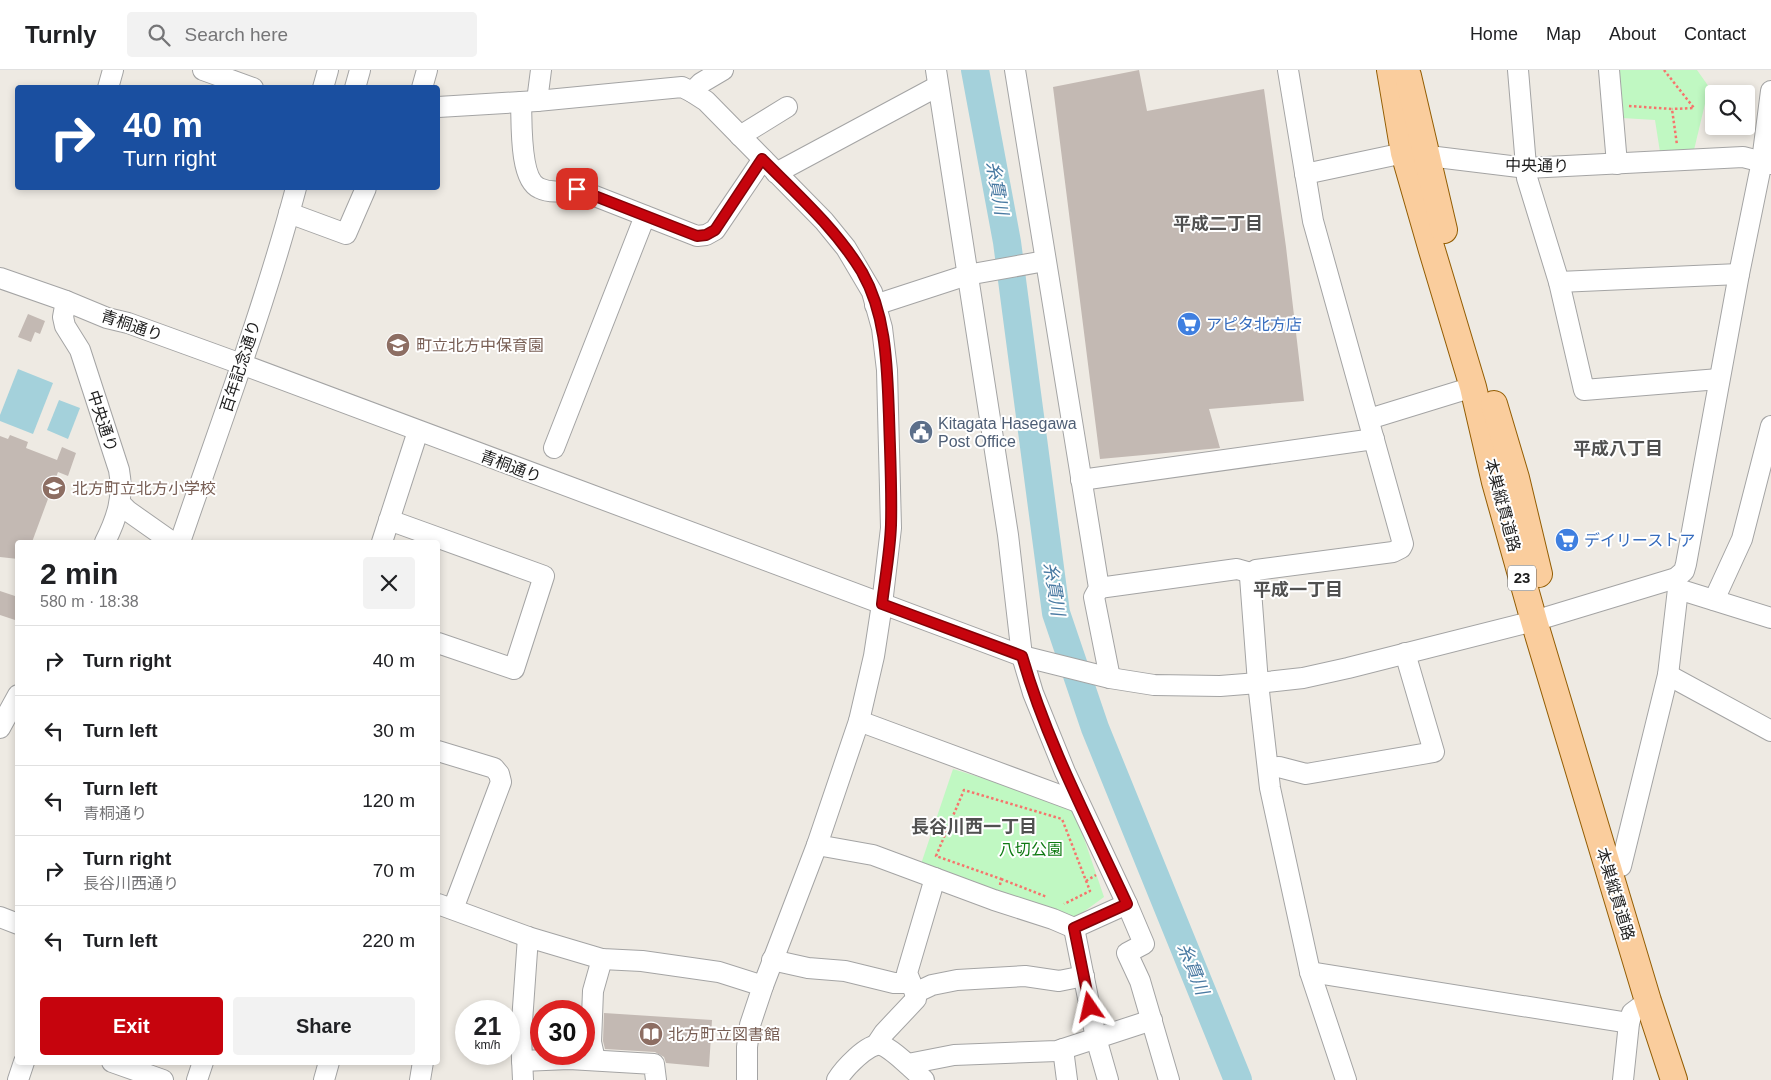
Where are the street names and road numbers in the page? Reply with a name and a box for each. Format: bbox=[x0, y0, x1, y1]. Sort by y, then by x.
street label: 中央通り bbox=[1505, 156, 1569, 175]
street label: 青桐通り bbox=[99, 307, 165, 344]
street label: 百年記念通り bbox=[218, 318, 263, 414]
street label: 中央通り bbox=[85, 388, 120, 454]
street label: 青桐通り bbox=[478, 447, 544, 486]
street label: 本巣縦貫道路 bbox=[1482, 457, 1523, 554]
road number: 23 bbox=[1508, 566, 1536, 590]
street label: 本巣縦貫道路 bbox=[1593, 846, 1638, 943]

